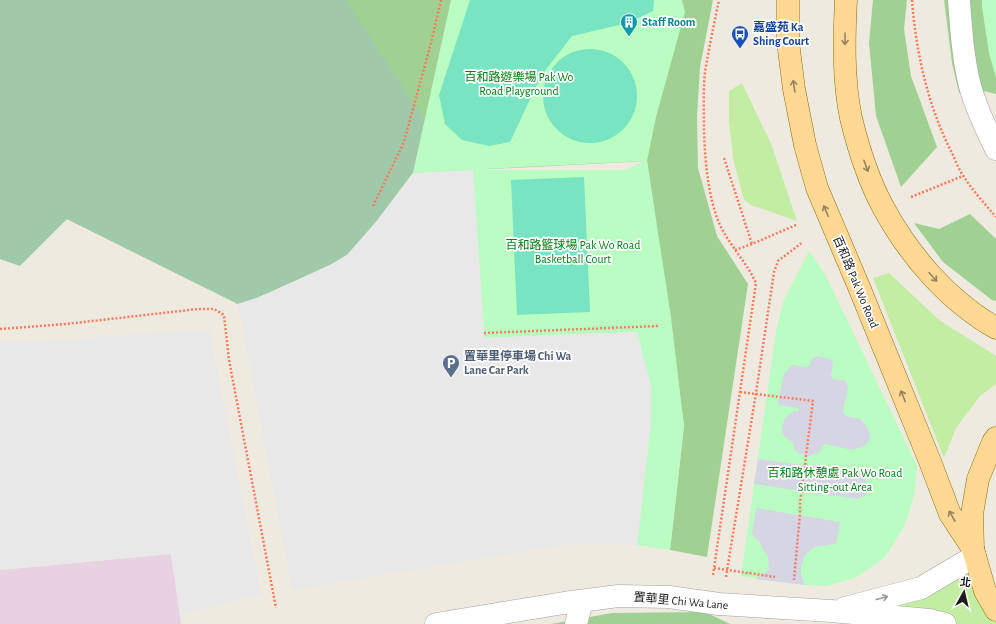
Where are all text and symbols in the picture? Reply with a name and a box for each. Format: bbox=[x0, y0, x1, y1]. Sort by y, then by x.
building icon: Staff Room bbox=[619, 12, 639, 37]
place label: Staff Room bbox=[642, 16, 696, 28]
place label: 嘉盛苑 Ka Shing Court bbox=[753, 20, 809, 47]
bus stop icon: 嘉盛苑 Ka Shing Court bbox=[730, 24, 750, 49]
one-way arrow bbox=[841, 32, 849, 45]
park label: 百和路遊樂場 Pak Wo Road Playground bbox=[465, 70, 574, 98]
one-way arrow bbox=[790, 80, 798, 93]
one-way arrow bbox=[863, 160, 870, 173]
one-way arrow bbox=[822, 206, 830, 218]
street label: 百和路 Pak Wo Road bbox=[831, 234, 882, 330]
park label: 百和路籃球場 Pak Wo Road Basketball Court bbox=[506, 238, 640, 265]
one-way arrow bbox=[928, 271, 937, 281]
place label: 置華里停車場 Chi Wa Lane Car Park bbox=[464, 349, 572, 376]
parking icon: 置華里停車場 Chi Wa Lane Car Park bbox=[441, 353, 461, 378]
one-way arrow bbox=[899, 390, 906, 402]
park label: 百和路休憩處 Pak Wo Road Sitting-out Area bbox=[768, 466, 902, 493]
one-way arrow bbox=[948, 510, 956, 522]
north arrow bbox=[944, 572, 984, 612]
text: 北 bbox=[959, 576, 972, 589]
street label: 置華里 Chi Wa Lane bbox=[633, 591, 729, 611]
one-way arrow bbox=[875, 594, 888, 601]

